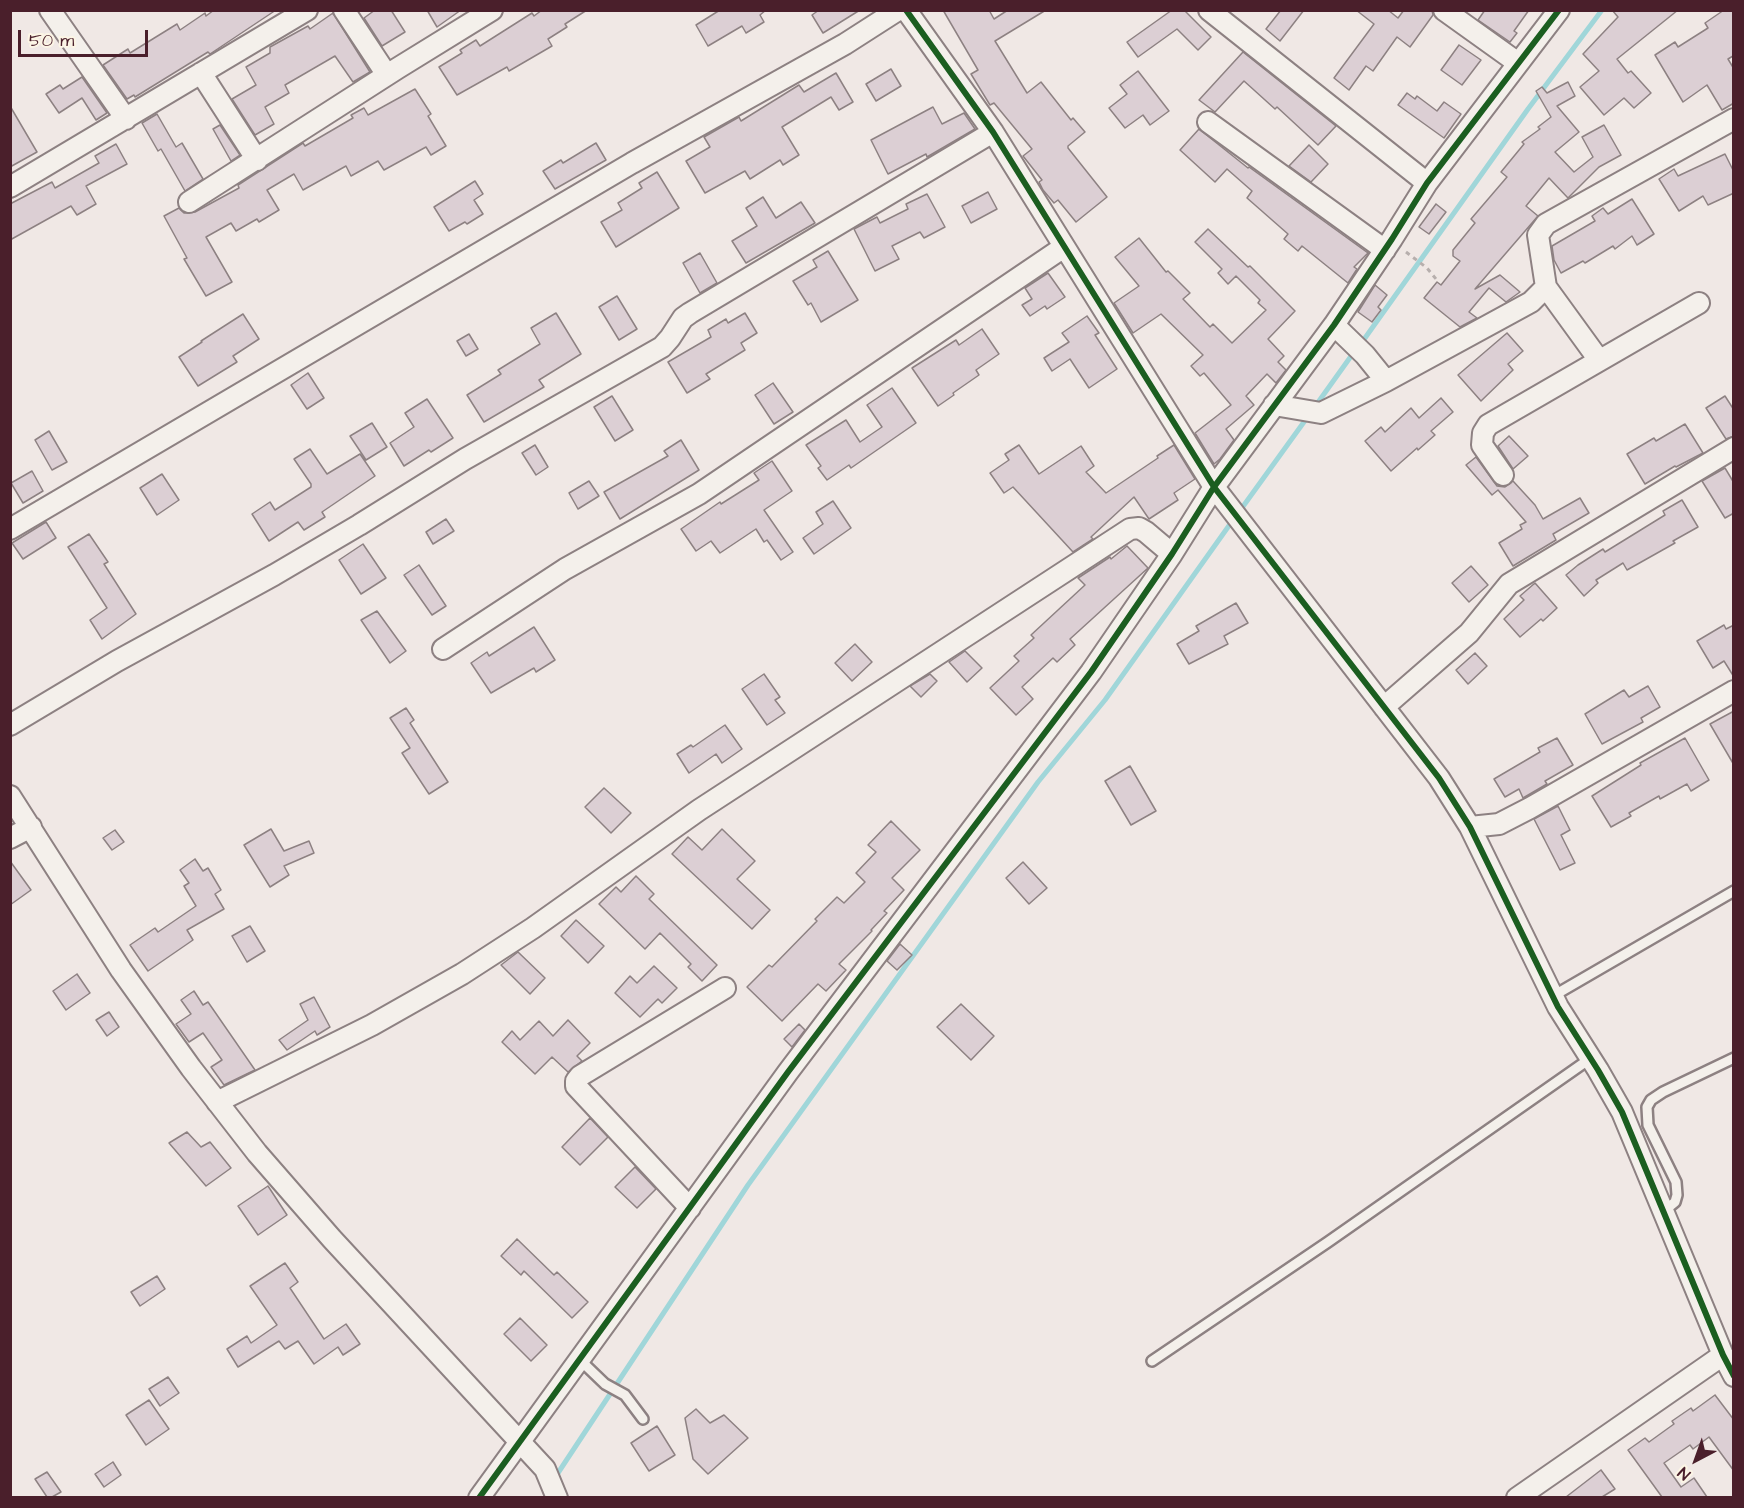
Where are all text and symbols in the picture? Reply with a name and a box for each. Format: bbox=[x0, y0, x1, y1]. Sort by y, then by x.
scale bar bbox=[21, 18, 152, 56]
text: 50 m bbox=[29, 28, 74, 53]
north arrow bbox=[1666, 1430, 1726, 1490]
text: N bbox=[1673, 1462, 1695, 1485]

